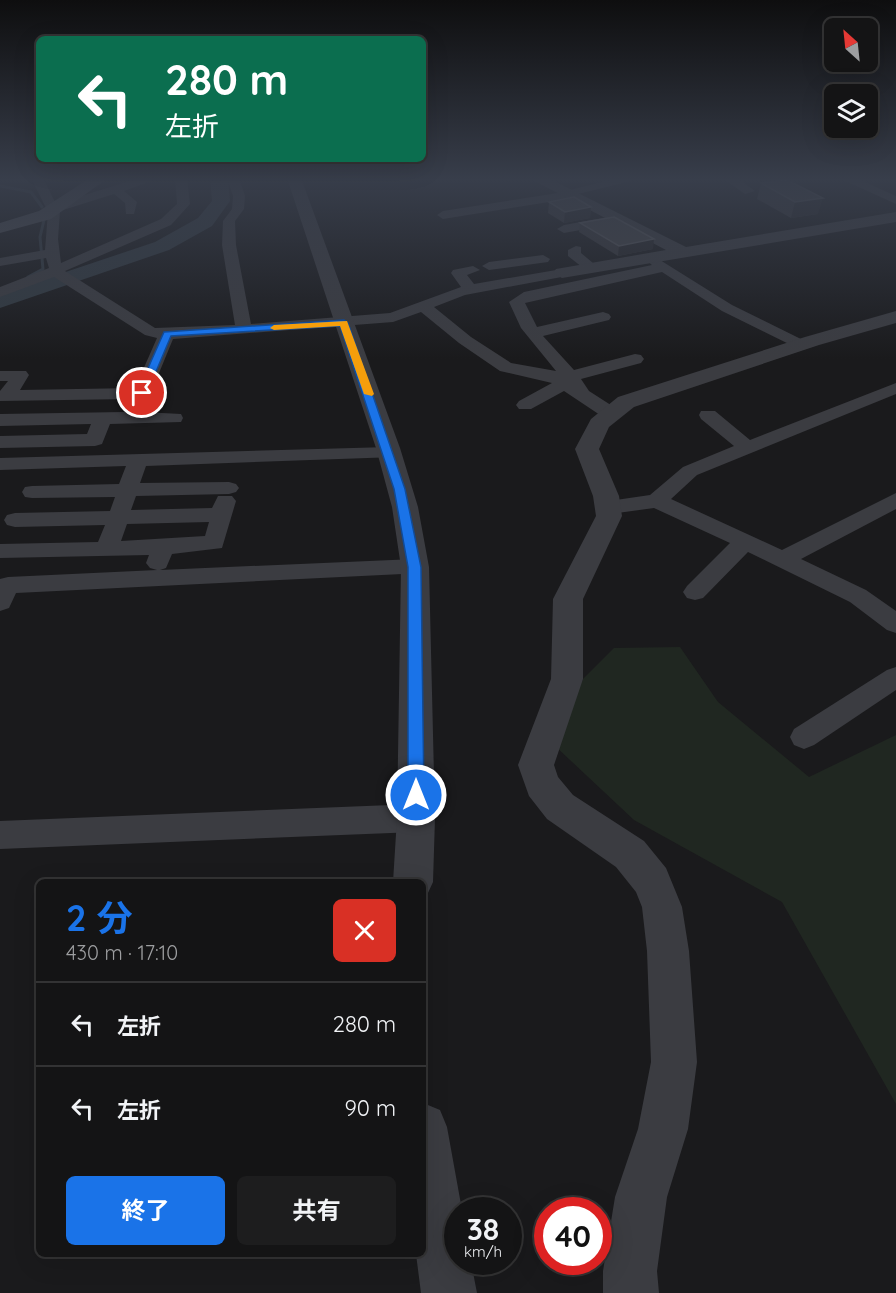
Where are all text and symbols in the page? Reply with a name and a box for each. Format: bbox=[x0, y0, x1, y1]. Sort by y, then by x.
north arrow bbox=[824, 18, 878, 72]
map controls bbox=[824, 18, 878, 138]
text: 280 m bbox=[165, 53, 288, 106]
icon: left bbox=[66, 60, 144, 138]
button: layers bbox=[824, 84, 878, 138]
text: 左折 bbox=[165, 109, 219, 143]
pin bbox=[116, 367, 167, 418]
icon: arrive bbox=[125, 376, 158, 409]
position arrow bbox=[384, 763, 448, 827]
text: 2 分 bbox=[66, 895, 133, 940]
button: close bbox=[333, 899, 396, 962]
text: 430 m · 17:10 bbox=[66, 940, 178, 965]
icon: left bbox=[66, 1008, 99, 1041]
text: 280 m bbox=[333, 1010, 396, 1038]
text: 左折 bbox=[117, 1012, 161, 1040]
icon: left bbox=[66, 1092, 99, 1125]
text: 90 m bbox=[345, 1094, 396, 1122]
text: 左折 bbox=[117, 1096, 161, 1124]
button: 終了 bbox=[66, 1176, 225, 1245]
button: 共有 bbox=[237, 1176, 396, 1245]
speed limit sign: 40 bbox=[534, 1197, 612, 1275]
text: 38 bbox=[467, 1210, 499, 1248]
text: km/h bbox=[464, 1242, 502, 1261]

